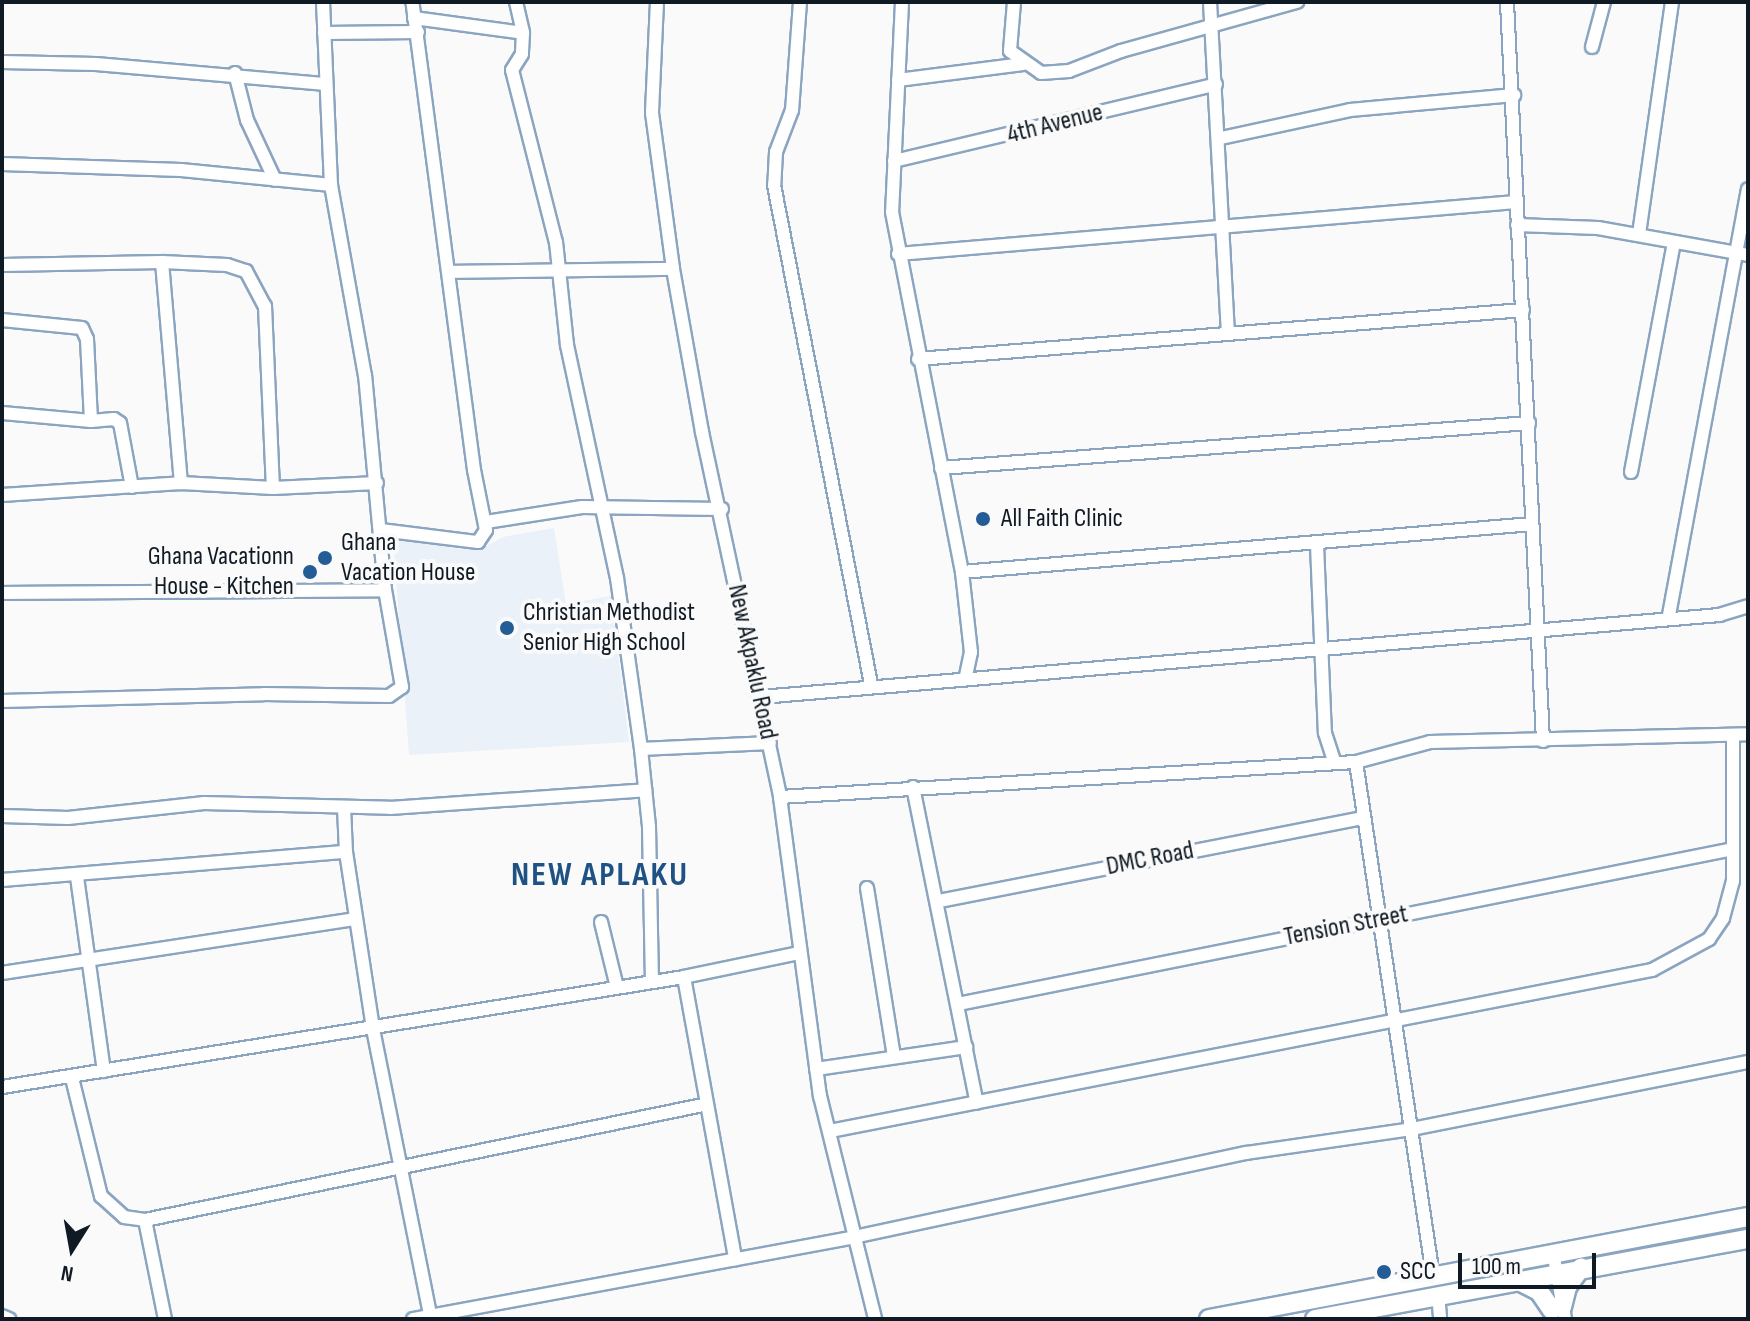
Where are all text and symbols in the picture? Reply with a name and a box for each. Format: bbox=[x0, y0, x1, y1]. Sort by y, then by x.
street label: 4th Avenue bbox=[1004, 97, 1106, 151]
place label: All Faith Clinic bbox=[1001, 503, 1123, 535]
marker: All Faith Clinic bbox=[972, 508, 994, 530]
place label: Ghana Vacation House bbox=[341, 527, 475, 588]
place label: Ghana Vacationn House - Kitchen bbox=[148, 541, 294, 602]
marker: Ghana Vacation House bbox=[316, 549, 334, 567]
marker: Ghana Vacationn House - Kitchen bbox=[301, 563, 319, 581]
street label: New Akpaklu Road bbox=[720, 582, 784, 742]
place label: Christian Methodist Senior High School bbox=[523, 597, 695, 658]
marker: Christian Methodist Senior High School bbox=[498, 619, 516, 637]
street label: DMC Road bbox=[1104, 835, 1196, 883]
district label: NEW APLAKU bbox=[511, 855, 689, 895]
street label: Tension Street bbox=[1281, 899, 1411, 953]
north arrow bbox=[32, 1209, 112, 1289]
scale bar bbox=[1462, 1237, 1600, 1287]
text: 100 m bbox=[1472, 1252, 1521, 1281]
place label: SCC bbox=[1400, 1256, 1436, 1288]
text: N bbox=[59, 1259, 76, 1287]
marker: SCC bbox=[1375, 1263, 1393, 1281]

